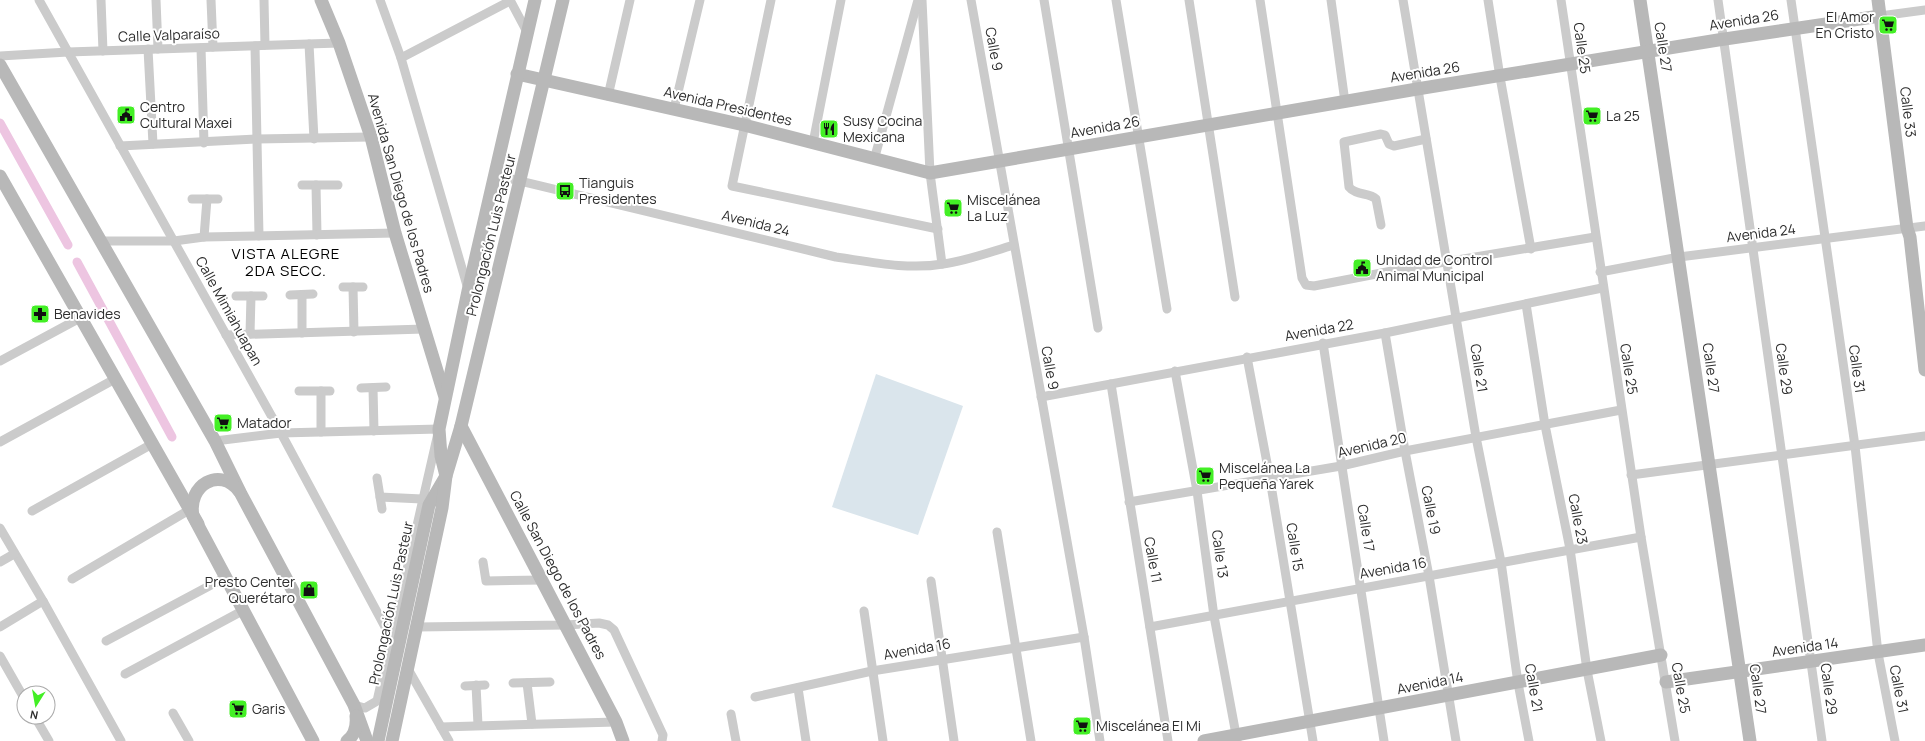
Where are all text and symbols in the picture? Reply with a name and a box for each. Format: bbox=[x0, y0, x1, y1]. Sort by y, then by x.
street label: Avenida 26 bbox=[1708, 5, 1780, 34]
place label: El Amor En Cristo bbox=[1816, 7, 1874, 42]
supermarket icon: El Amor En Cristo bbox=[1877, 14, 1899, 36]
street label: Calle 25 bbox=[1570, 21, 1595, 75]
street label: Calle 27 bbox=[1650, 21, 1677, 73]
street label: Calle Valparaíso bbox=[118, 23, 220, 46]
street label: Calle 9 bbox=[981, 26, 1008, 72]
street label: Avenida 26 bbox=[1389, 57, 1461, 86]
street label: Avenida Presidentes bbox=[662, 82, 794, 130]
street label: Calle 33 bbox=[1896, 86, 1921, 138]
street label: Avenida San Diego de los Padres bbox=[364, 91, 439, 295]
place label: Centro Cultural Maxei bbox=[140, 97, 232, 132]
public building icon: Centro Cultural Maxei bbox=[115, 104, 137, 126]
supermarket icon: La 25 bbox=[1581, 105, 1603, 127]
place label: La 25 bbox=[1606, 106, 1640, 125]
place label: Susy Cocina Mexicana bbox=[843, 111, 922, 146]
street label: Avenida 26 bbox=[1069, 111, 1141, 142]
restaurant icon: Susy Cocina Mexicana bbox=[818, 118, 840, 140]
street label: Prolongación Luis Pasteur bbox=[461, 152, 520, 318]
place label: Tianguis Presidentes bbox=[579, 173, 657, 208]
bus stop icon: Tianguis Presidentes bbox=[554, 180, 576, 202]
place label: Miscelánea La Luz bbox=[967, 190, 1040, 225]
supermarket icon: Miscelánea La Luz bbox=[942, 197, 964, 219]
street label: Avenida 24 bbox=[720, 205, 792, 240]
street label: Avenida 24 bbox=[1725, 219, 1797, 246]
district label: VISTA ALEGRE 2DA SECC. bbox=[232, 243, 340, 281]
place label: Unidad de Control Animal Municipal bbox=[1376, 250, 1493, 285]
street label: Calle Mimiahuapan bbox=[192, 253, 267, 369]
public building icon: Unidad de Control Animal Municipal bbox=[1351, 257, 1373, 279]
pharmacy icon: Benavides bbox=[29, 303, 51, 325]
place label: Benavides bbox=[54, 304, 121, 323]
street label: Avenida 22 bbox=[1283, 314, 1355, 345]
street label: Calle 21 bbox=[1466, 342, 1493, 393]
street label: Calle 25 bbox=[1616, 342, 1643, 396]
street label: Calle 27 bbox=[1699, 342, 1724, 394]
street label: Calle 29 bbox=[1771, 342, 1798, 396]
street label: Calle 31 bbox=[1845, 344, 1870, 394]
street label: Calle 9 bbox=[1037, 345, 1064, 391]
supermarket icon: Matador bbox=[212, 412, 234, 434]
place label: Matador bbox=[237, 413, 292, 432]
street label: Avenida 20 bbox=[1336, 427, 1408, 462]
place label: Miscelánea La Pequeña Yarek bbox=[1219, 458, 1315, 493]
supermarket icon: Miscelánea La Pequeña Yarek bbox=[1194, 465, 1216, 487]
street label: Calle 19 bbox=[1417, 484, 1446, 536]
street label: Calle San Diego de los Padres bbox=[506, 487, 611, 662]
street label: Calle 23 bbox=[1564, 492, 1593, 546]
street label: Calle 17 bbox=[1353, 503, 1380, 553]
street label: Prolongación Luis Pasteur bbox=[364, 519, 417, 686]
street label: Calle 15 bbox=[1282, 521, 1309, 573]
street label: Calle 13 bbox=[1208, 529, 1233, 579]
street label: Calle 11 bbox=[1140, 535, 1167, 584]
street label: Avenida 16 bbox=[1358, 552, 1428, 583]
place label: Presto Center Querétaro bbox=[205, 572, 295, 607]
shop icon: Presto Center Querétaro bbox=[298, 579, 320, 601]
street label: Avenida 14 bbox=[1770, 632, 1840, 661]
street label: Avenida 16 bbox=[882, 633, 952, 664]
street label: Calle 25 bbox=[1668, 661, 1695, 715]
street label: Calle 21 bbox=[1521, 662, 1548, 714]
street label: Calle 29 bbox=[1816, 662, 1843, 716]
street label: Calle 27 bbox=[1746, 663, 1771, 715]
street label: Calle 31 bbox=[1886, 663, 1913, 715]
street label: Avenida 14 bbox=[1395, 667, 1465, 698]
north arrow bbox=[16, 685, 56, 725]
supermarket icon: Garis bbox=[227, 698, 249, 720]
place label: Garis bbox=[252, 699, 285, 718]
text: N bbox=[29, 707, 39, 723]
supermarket icon: Miscelánea El Mi bbox=[1071, 715, 1093, 737]
place label: Miscelánea El Mi bbox=[1096, 716, 1201, 735]

